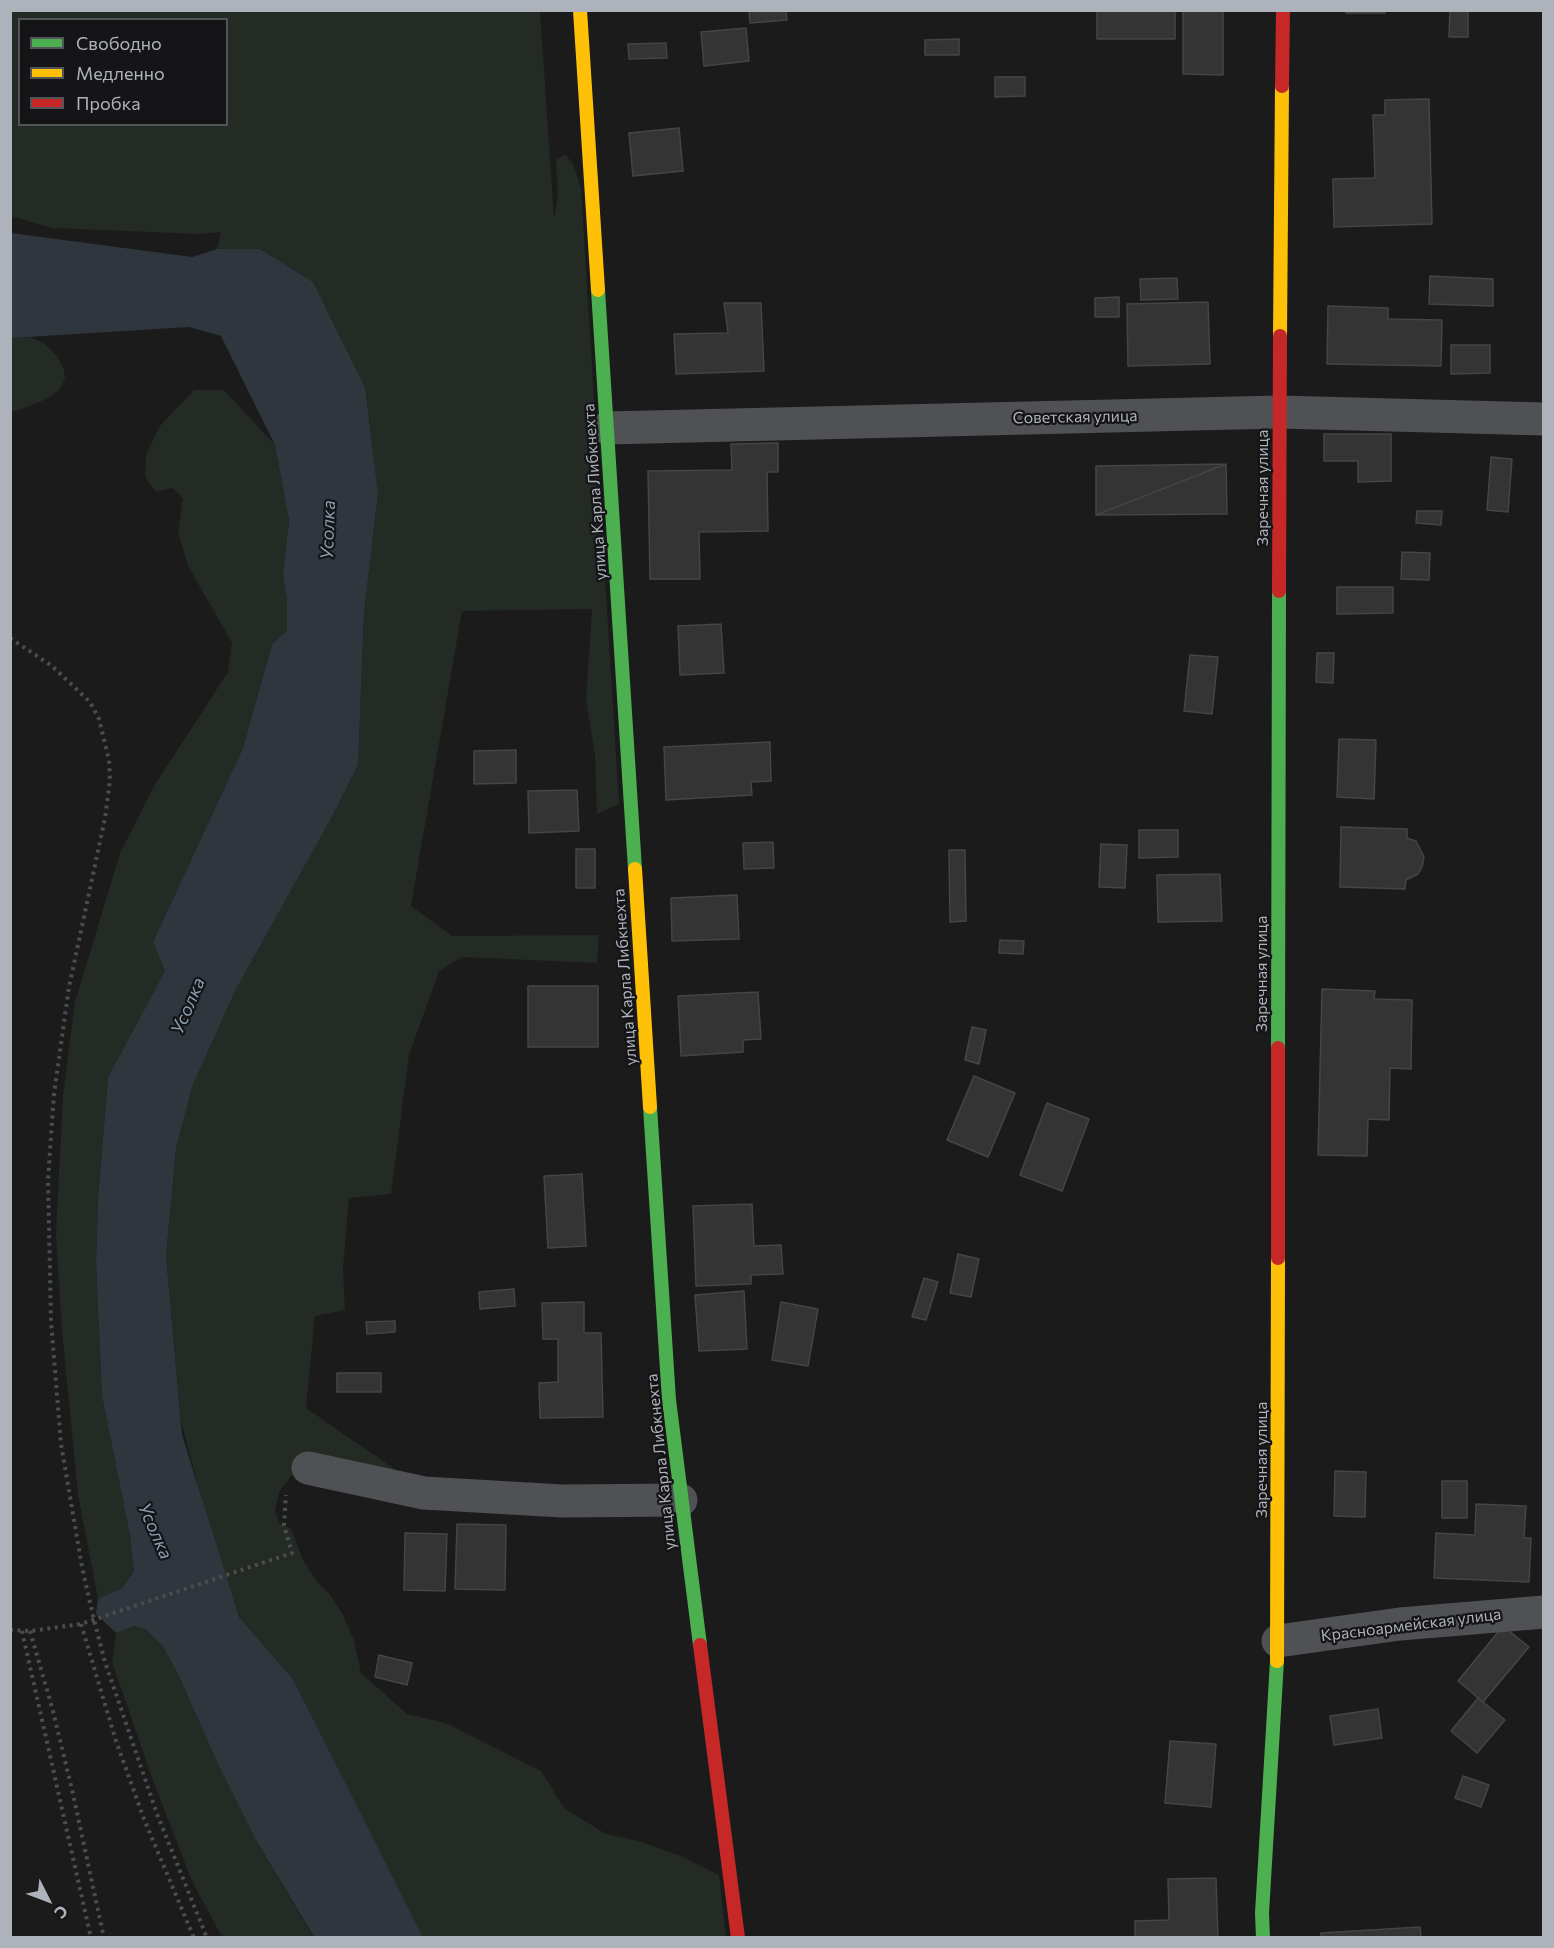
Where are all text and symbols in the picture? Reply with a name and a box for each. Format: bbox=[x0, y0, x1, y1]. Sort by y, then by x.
legend bbox=[18, 18, 228, 126]
text: Свободно bbox=[76, 32, 162, 54]
text: Медленно bbox=[76, 62, 165, 84]
text: Пробка bbox=[76, 92, 141, 114]
street label: улица Карла Либкнехта bbox=[579, 403, 611, 581]
street label: Советская улица bbox=[1012, 406, 1138, 428]
street label: Заречная улица bbox=[1253, 430, 1273, 546]
water label: Усолка bbox=[316, 500, 340, 560]
street label: улица Карла Либкнехта bbox=[609, 888, 641, 1066]
street label: Заречная улица bbox=[1252, 916, 1272, 1032]
water label: Усолка bbox=[166, 974, 210, 1038]
street label: улица Карла Либкнехта bbox=[642, 1373, 680, 1551]
street label: Заречная улица bbox=[1252, 1402, 1272, 1518]
water label: Усолка bbox=[133, 1499, 177, 1563]
street label: Красноармейская улица bbox=[1320, 1604, 1502, 1646]
north arrow bbox=[18, 1870, 78, 1930]
text: С bbox=[51, 1902, 72, 1923]

